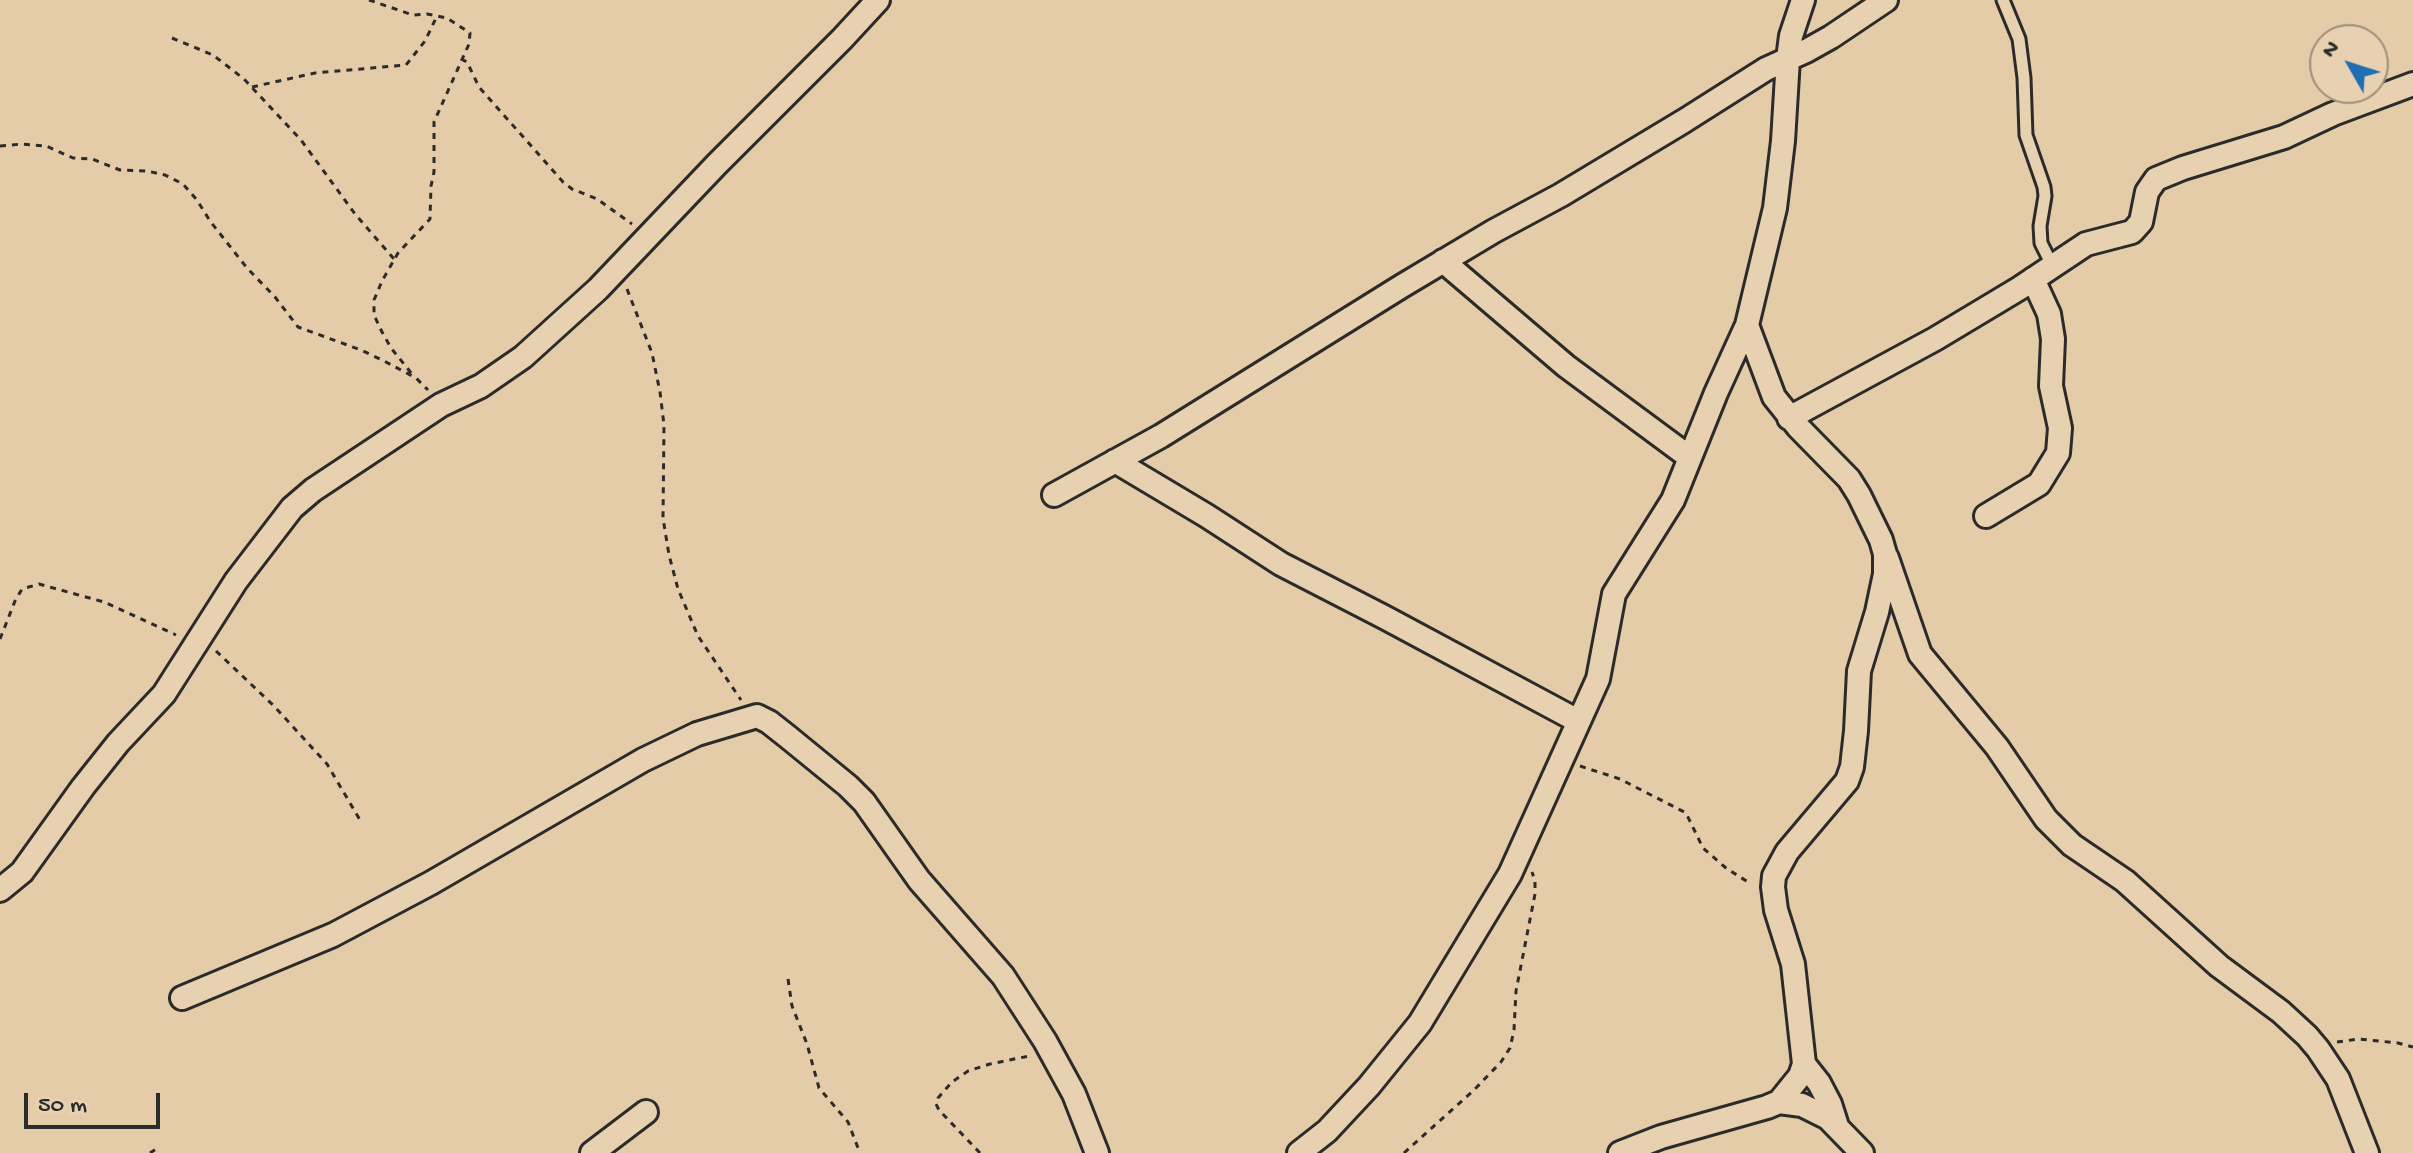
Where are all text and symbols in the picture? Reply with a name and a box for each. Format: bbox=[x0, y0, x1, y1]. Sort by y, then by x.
north arrow bbox=[2309, 24, 2389, 104]
text: N bbox=[2317, 36, 2347, 64]
scale bar bbox=[28, 1077, 164, 1127]
text: 50 m bbox=[38, 1092, 87, 1121]

